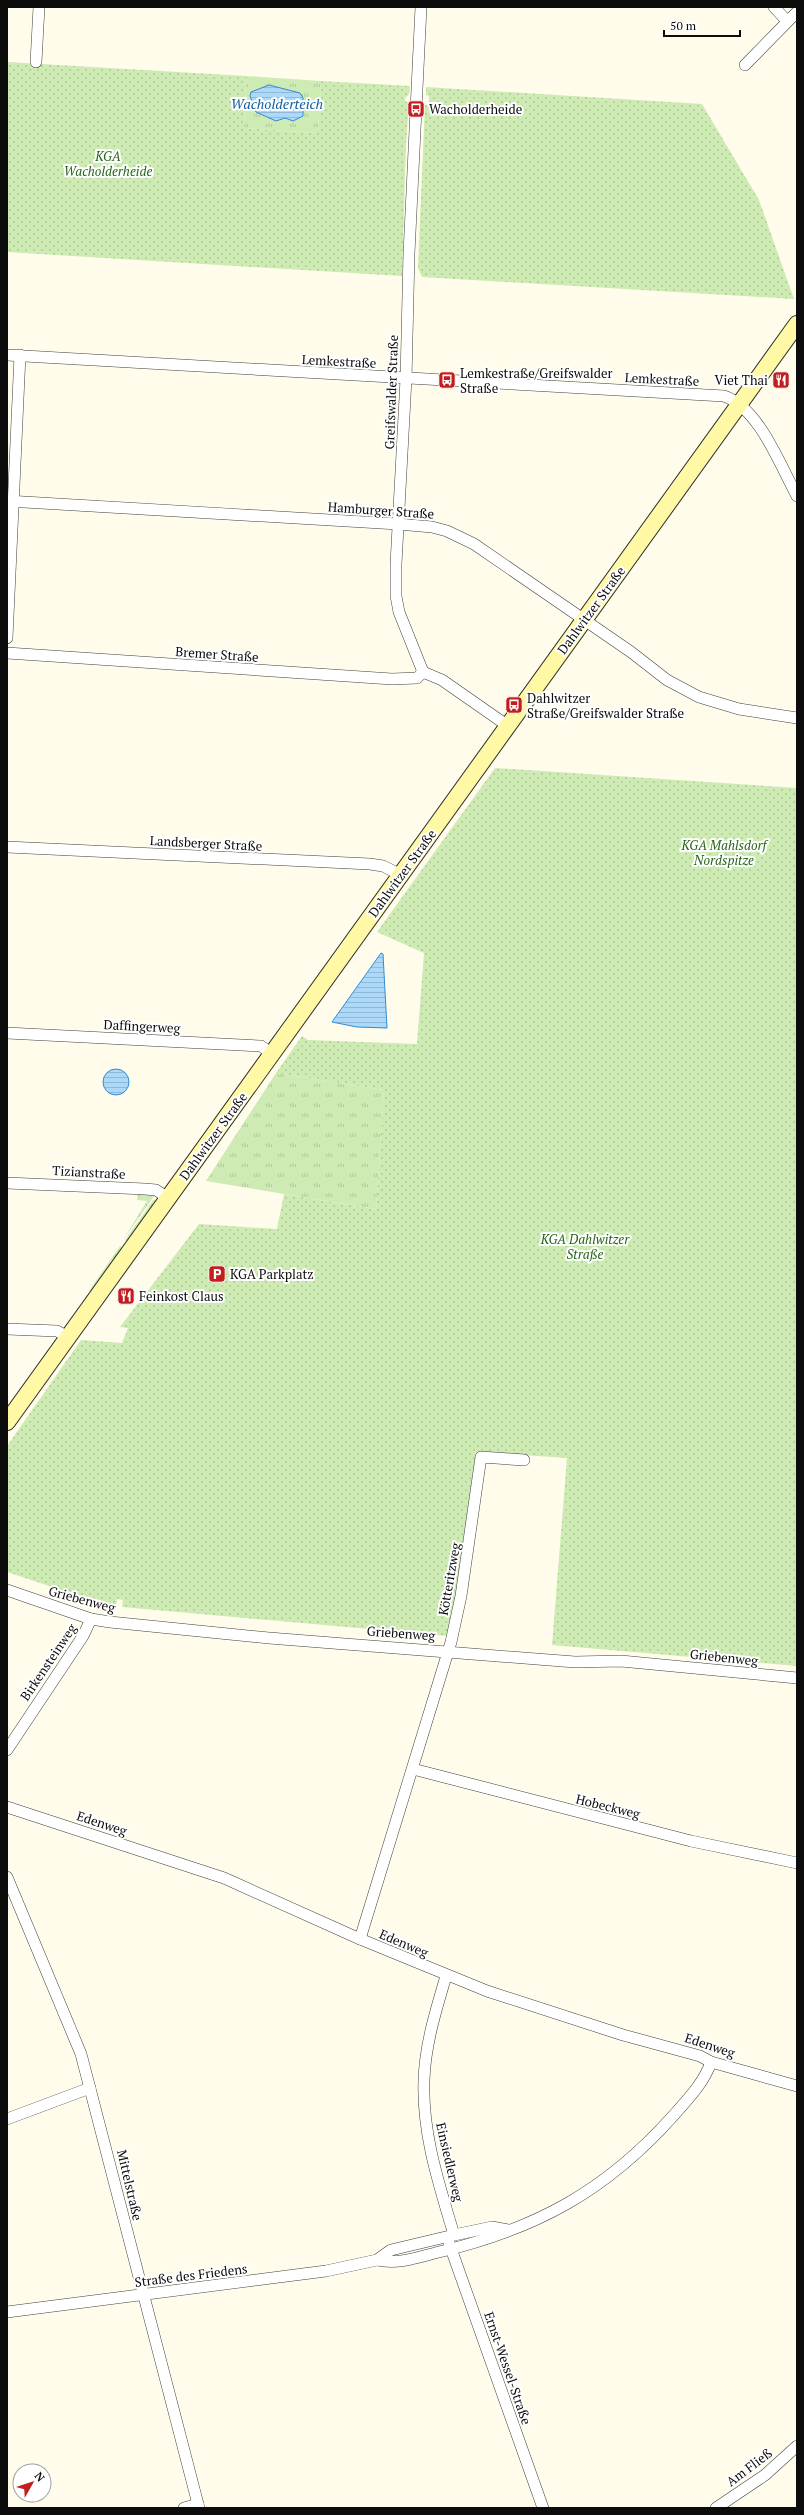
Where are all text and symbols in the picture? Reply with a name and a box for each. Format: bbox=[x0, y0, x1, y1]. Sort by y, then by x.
scale bar bbox=[664, 12, 740, 38]
text: 50 m bbox=[670, 18, 697, 33]
water label: Wacholderteich bbox=[231, 94, 323, 113]
bus stop icon: Wacholderheide bbox=[406, 99, 426, 119]
place label: Wacholderheide bbox=[429, 100, 522, 118]
park label: KGA Wacholderheide bbox=[64, 147, 152, 180]
street label: Greifswalder Straße bbox=[380, 334, 402, 450]
street label: Lemkestraße bbox=[301, 350, 377, 372]
place label: Lemkestraße/Greifswalder Straße bbox=[460, 364, 612, 397]
street label: Lemkestraße bbox=[624, 368, 700, 390]
bus stop icon: Lemkestraße/Greifswalder Straße bbox=[437, 370, 457, 390]
restaurant icon: Viet Thai bbox=[771, 370, 791, 390]
place label: Viet Thai bbox=[715, 371, 768, 389]
street label: Hamburger Straße bbox=[327, 497, 435, 523]
street label: Dahlwitzer Straße bbox=[553, 562, 629, 658]
street label: Bremer Straße bbox=[175, 642, 259, 666]
place label: Dahlwitzer Straße/Greifswalder Straße bbox=[527, 689, 684, 722]
bus stop icon: Dahlwitzer Straße/Greifswalder Straße bbox=[504, 695, 524, 715]
street label: Dahlwitzer Straße bbox=[364, 825, 440, 921]
street label: Landsberger Straße bbox=[149, 831, 263, 855]
park label: KGA Mahlsdorf Nordspitze bbox=[681, 836, 769, 869]
street label: Daffingerweg bbox=[103, 1015, 181, 1037]
street label: Dahlwitzer Straße bbox=[175, 1088, 251, 1184]
street label: Tizianstraße bbox=[52, 1161, 126, 1183]
park label: KGA Dahlwitzer Straße bbox=[540, 1230, 630, 1263]
parking icon: KGA Parkplatz bbox=[207, 1264, 227, 1284]
place label: KGA Parkplatz bbox=[230, 1265, 314, 1283]
restaurant icon: Feinkost Claus bbox=[116, 1286, 136, 1306]
place label: Feinkost Claus bbox=[139, 1287, 224, 1305]
street label: Kötteritzweg bbox=[434, 1541, 464, 1617]
street label: Griebenweg bbox=[47, 1581, 118, 1617]
street label: Birkensteinweg bbox=[16, 1620, 80, 1704]
street label: Griebenweg bbox=[366, 1622, 436, 1644]
street label: Griebenweg bbox=[689, 1644, 759, 1670]
street label: Hobeckweg bbox=[574, 1789, 642, 1823]
street label: Edenweg bbox=[75, 1806, 130, 1840]
street label: Edenweg bbox=[377, 1925, 431, 1961]
street label: Edenweg bbox=[683, 2028, 738, 2062]
street label: Einsiedlerweg bbox=[432, 2121, 468, 2204]
street label: Mittelstraße bbox=[113, 2148, 147, 2222]
street label: Straße des Friedens bbox=[134, 2259, 248, 2291]
street label: Ernst-Wessel-Straße bbox=[480, 2309, 536, 2427]
street label: Am Fließ bbox=[722, 2444, 776, 2490]
north arrow bbox=[12, 2463, 52, 2503]
text: N bbox=[32, 2469, 48, 2485]

